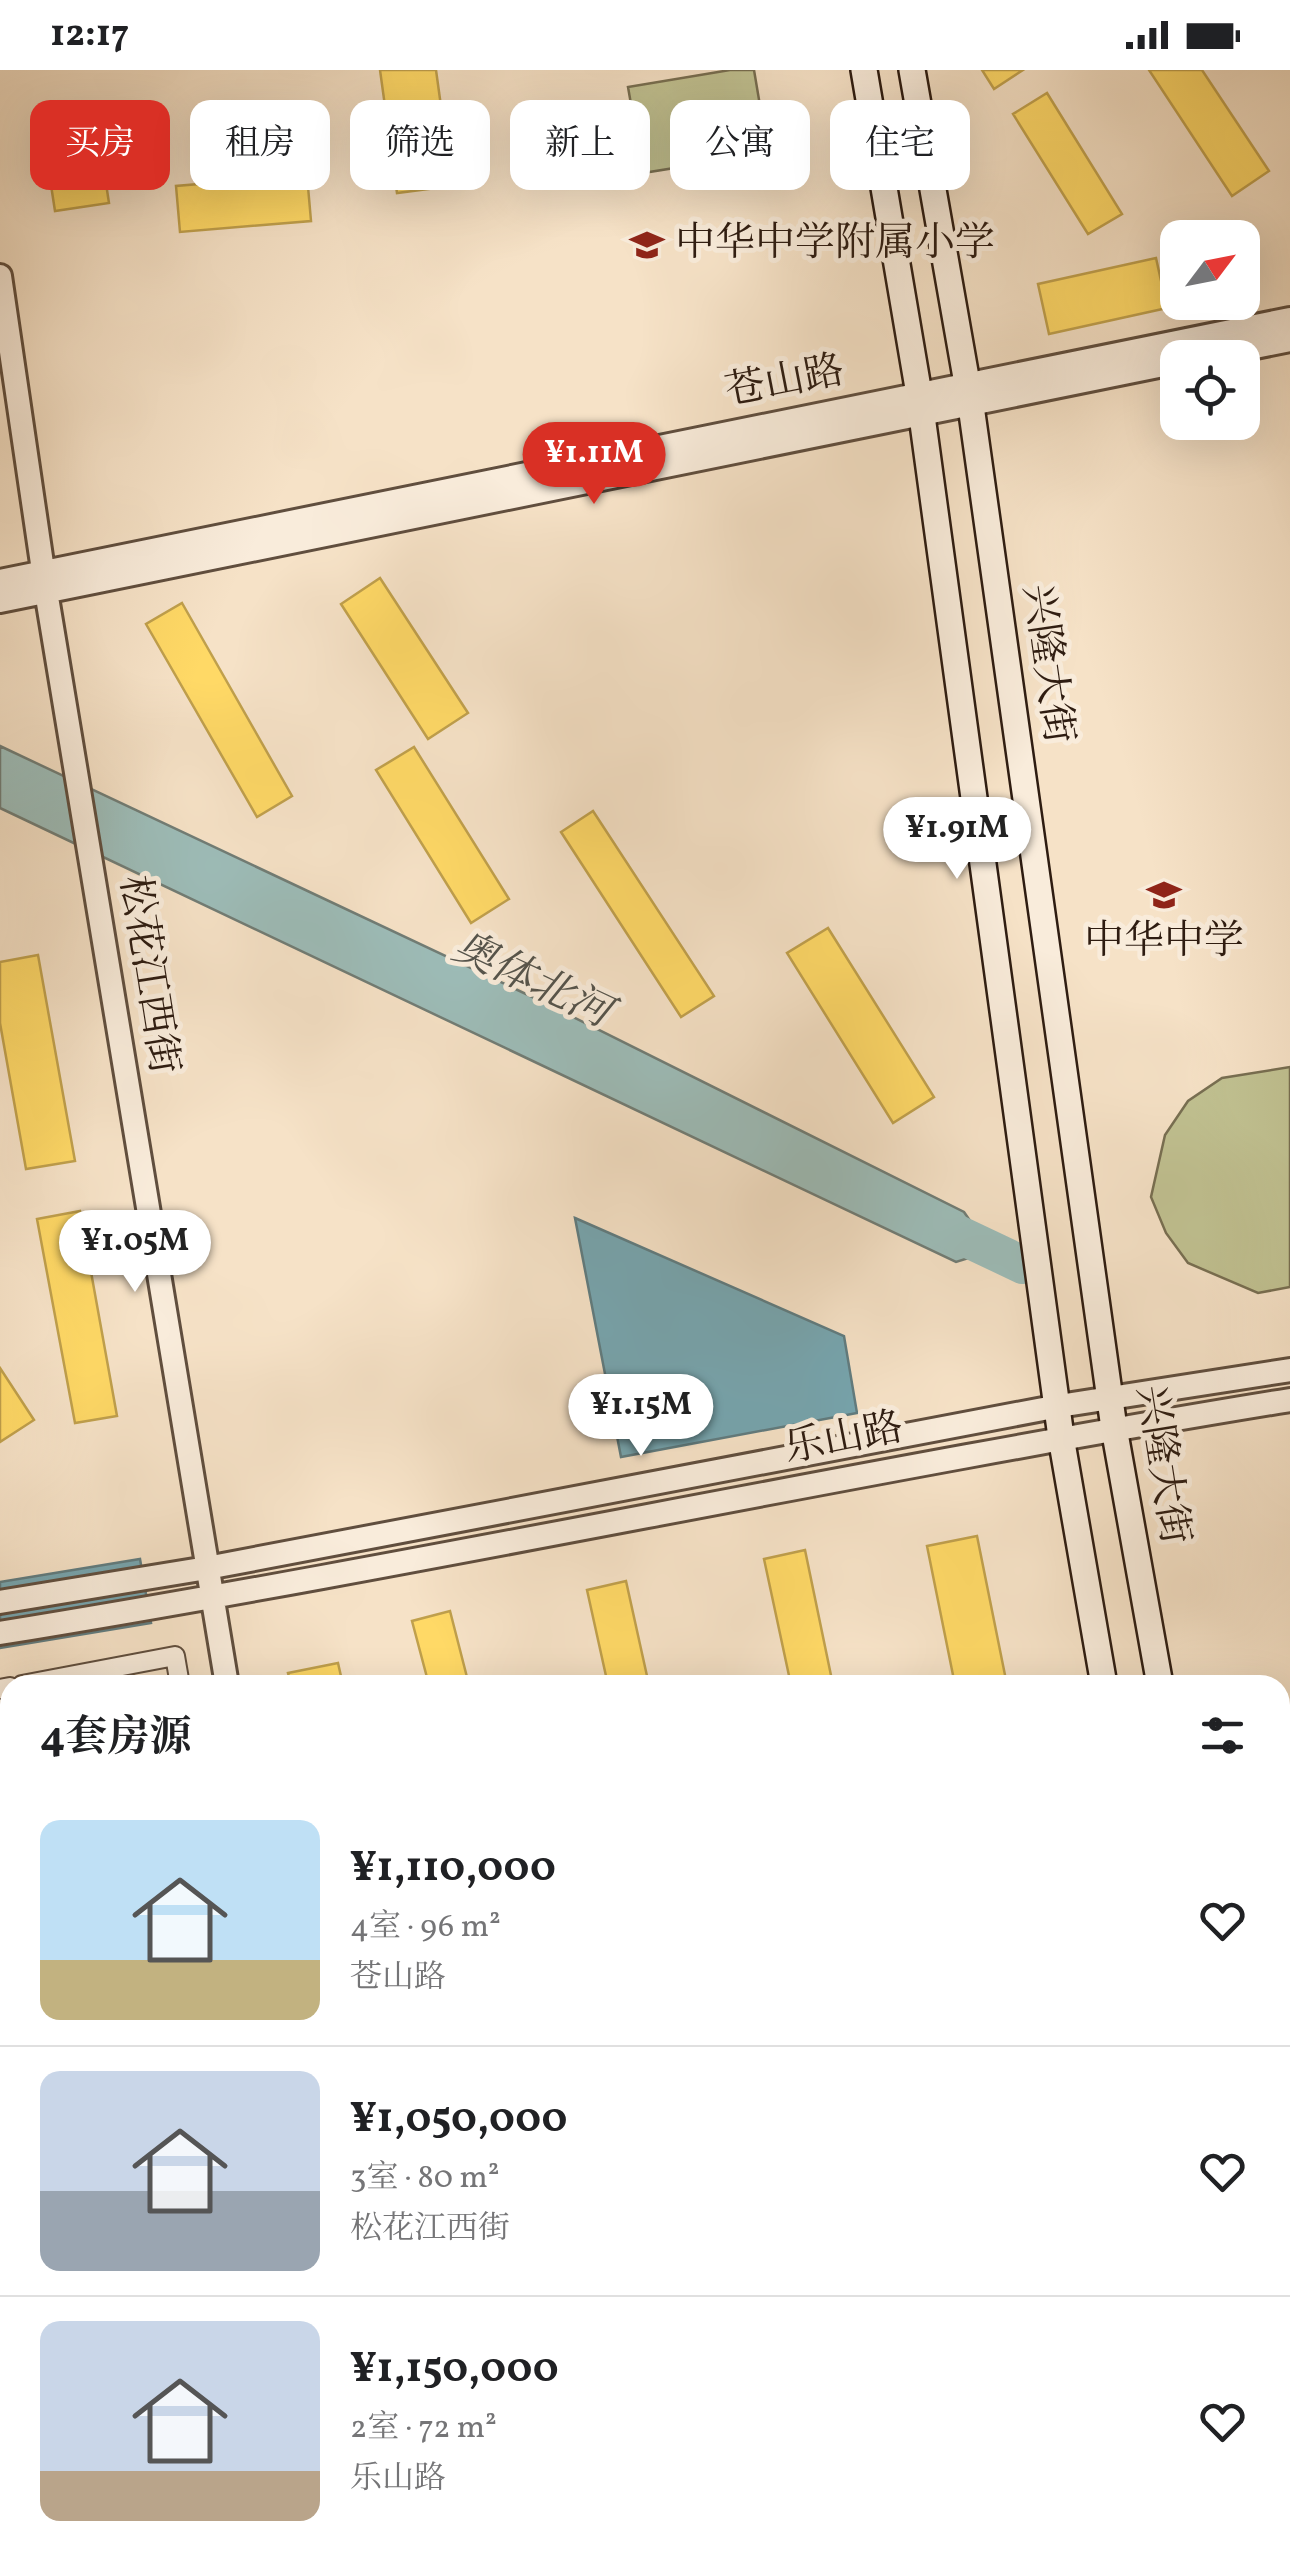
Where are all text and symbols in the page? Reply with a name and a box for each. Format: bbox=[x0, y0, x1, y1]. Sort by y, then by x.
text: 12:17 bbox=[50, 9, 129, 62]
chip: 买房 bbox=[30, 100, 170, 190]
chip: 租房 bbox=[190, 100, 330, 190]
chip: 筛选 bbox=[350, 100, 490, 190]
chip: 新上 bbox=[510, 100, 650, 190]
chip: 公寓 bbox=[670, 100, 810, 190]
chip: 住宅 bbox=[830, 100, 970, 190]
place label: 中华中学附属小学 bbox=[675, 217, 995, 273]
north arrow bbox=[1160, 220, 1260, 320]
map controls bbox=[1160, 220, 1260, 440]
school or university icon: 中华中学附属小学 bbox=[628, 226, 666, 264]
button: locate bbox=[1160, 340, 1260, 440]
street label: 苍山路 bbox=[721, 344, 849, 422]
pin: ¥1.11M bbox=[513, 422, 675, 507]
text: ¥1.11M bbox=[545, 432, 643, 476]
street label: 兴隆大街 bbox=[1007, 581, 1085, 747]
pin: ¥1.91M bbox=[876, 797, 1038, 882]
text: ¥1.91M bbox=[905, 807, 1009, 851]
street label: 松花江西街 bbox=[104, 872, 190, 1078]
school or university icon: 中华中学 bbox=[1145, 876, 1183, 914]
place label: 中华中学 bbox=[1084, 915, 1244, 971]
water label: 奥体北河 bbox=[442, 920, 626, 1047]
pin: ¥1.05M bbox=[54, 1210, 216, 1295]
text: ¥1.05M bbox=[81, 1220, 189, 1264]
pin: ¥1.15M bbox=[560, 1374, 722, 1459]
street label: 兴隆大街 bbox=[1121, 1382, 1201, 1548]
text: ¥1.15M bbox=[590, 1384, 692, 1428]
street label: 乐山路 bbox=[780, 1401, 908, 1479]
icon: filters bbox=[1195, 1708, 1250, 1763]
text: 4套房源 bbox=[40, 1710, 191, 1769]
text: ¥1,110,000 bbox=[350, 1840, 556, 1899]
icon: home bbox=[120, 1860, 240, 1980]
icon: heart bbox=[1195, 1893, 1250, 1948]
text: 4室 · 96 m² bbox=[350, 1906, 501, 1950]
text: 苍山路 bbox=[350, 1957, 446, 2001]
text: ¥1,050,000 bbox=[350, 2091, 567, 2150]
icon: home bbox=[120, 2111, 240, 2231]
icon: heart bbox=[1195, 2144, 1250, 2199]
text: 3室 · 80 m² bbox=[350, 2157, 500, 2201]
text: 松花江西街 bbox=[350, 2208, 510, 2252]
text: ¥1,150,000 bbox=[350, 2341, 559, 2400]
icon: home bbox=[120, 2361, 240, 2481]
icon: heart bbox=[1195, 2394, 1250, 2449]
text: 2室 · 72 m² bbox=[350, 2407, 497, 2451]
text: 乐山路 bbox=[350, 2458, 446, 2502]

